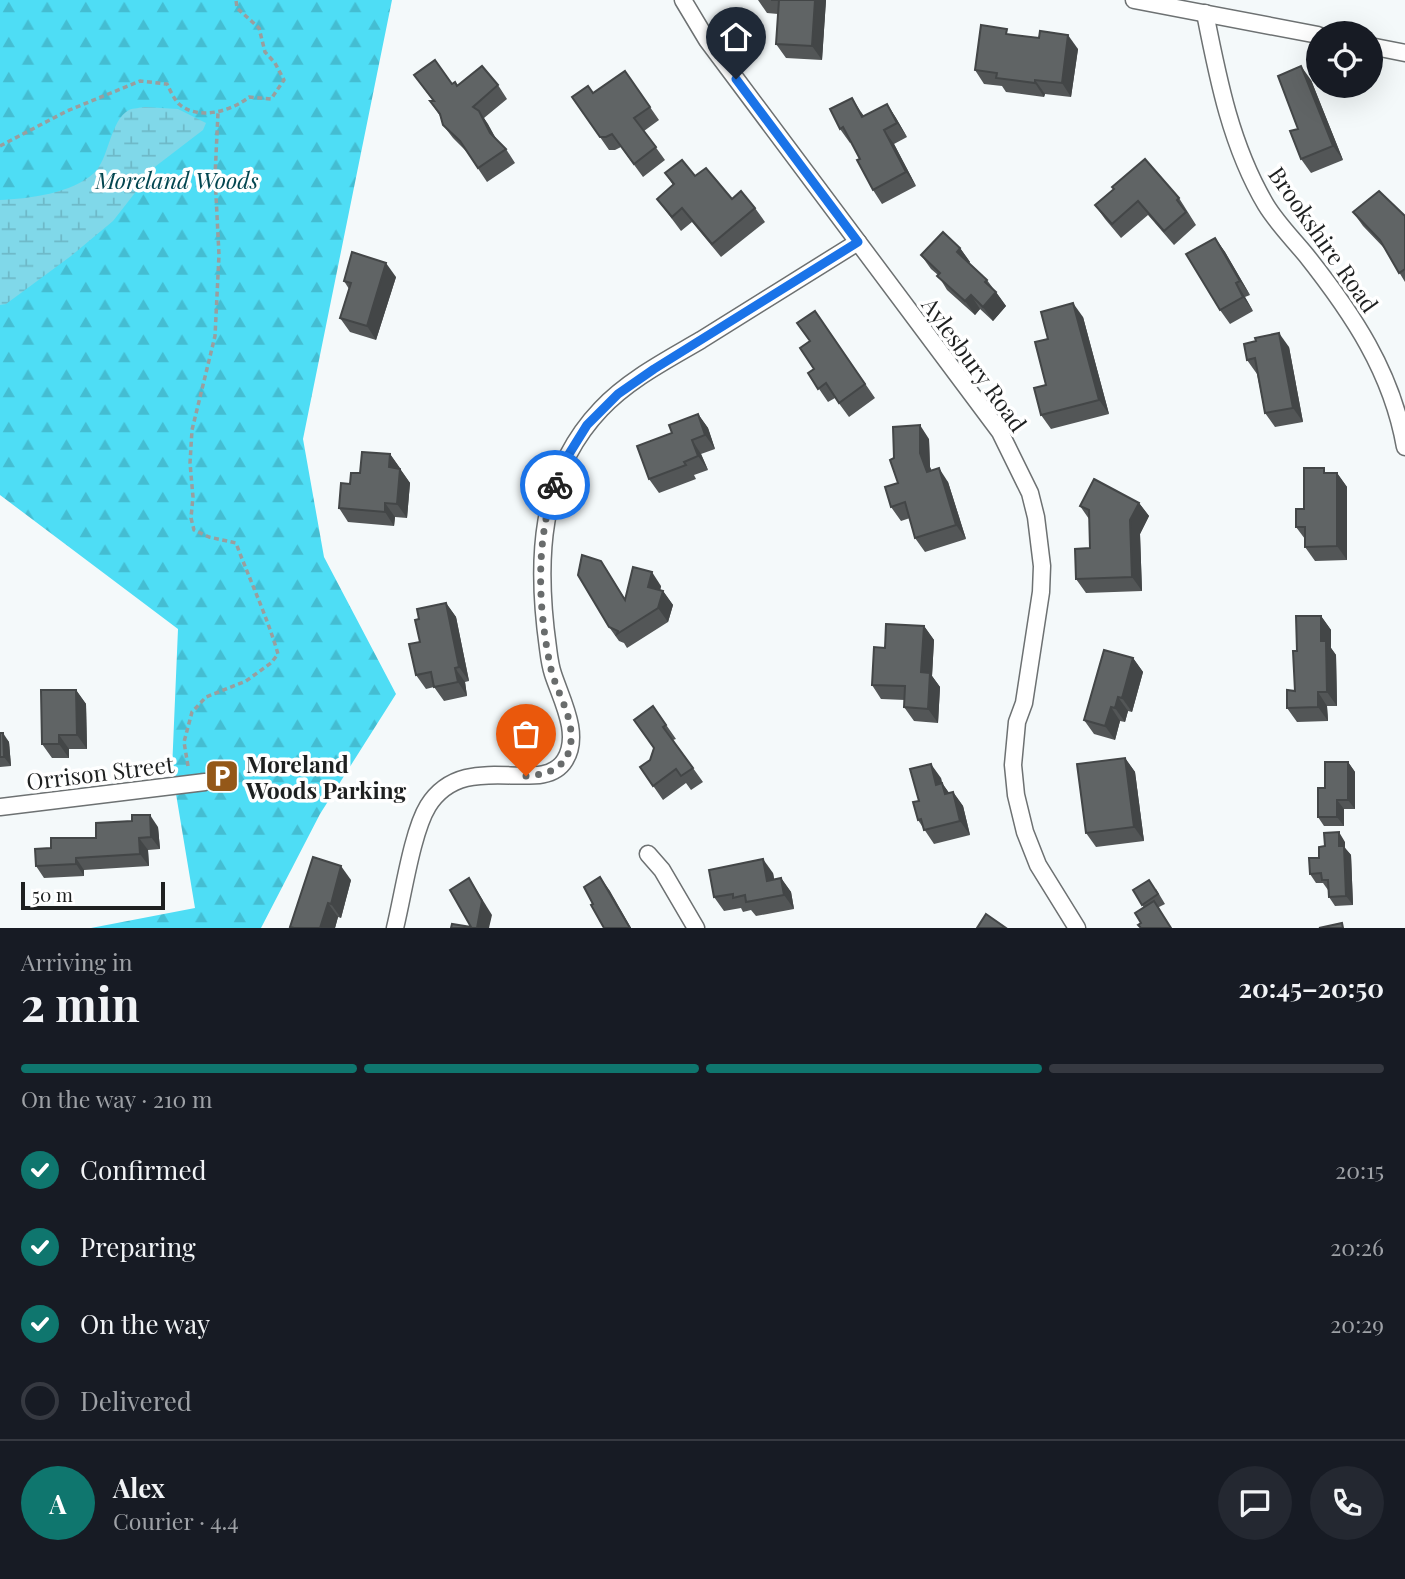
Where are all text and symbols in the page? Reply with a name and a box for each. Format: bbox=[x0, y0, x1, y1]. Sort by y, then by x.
pin bbox=[706, 7, 766, 79]
icon: home bbox=[717, 18, 755, 56]
map controls bbox=[1306, 21, 1383, 98]
button: locate bbox=[1306, 21, 1383, 98]
street label: Brookshire Road bbox=[1262, 160, 1386, 318]
park label: Moreland Woods bbox=[94, 164, 259, 195]
street label: Aylesbury Road bbox=[915, 290, 1034, 438]
courier bbox=[520, 450, 590, 520]
icon: bike bbox=[536, 466, 574, 504]
pin bbox=[496, 704, 556, 776]
icon: bag bbox=[507, 715, 545, 753]
street label: Orrison Street bbox=[24, 747, 176, 796]
place label: Moreland Woods Parking bbox=[245, 748, 407, 805]
parking icon: Moreland Woods Parking bbox=[203, 757, 241, 795]
scale bar bbox=[21, 879, 164, 911]
text: 50 m bbox=[32, 881, 73, 907]
text: Arriving in bbox=[21, 946, 133, 977]
text: 20:45–20:50 bbox=[1238, 970, 1384, 1005]
text: 2 min bbox=[21, 972, 140, 1034]
text: On the way · 210 m bbox=[21, 1083, 213, 1114]
icon: check bbox=[21, 1151, 59, 1189]
text: Confirmed bbox=[80, 1152, 207, 1187]
text: 20:15 bbox=[1335, 1154, 1384, 1185]
icon: check bbox=[21, 1228, 59, 1266]
text: Preparing bbox=[80, 1229, 196, 1264]
text: 20:26 bbox=[1330, 1231, 1384, 1262]
icon: check bbox=[21, 1305, 59, 1343]
text: On the way bbox=[80, 1306, 210, 1341]
text: 20:29 bbox=[1330, 1308, 1384, 1339]
text: Delivered bbox=[80, 1383, 192, 1418]
button: chat bbox=[1218, 1466, 1292, 1540]
button: phone bbox=[1310, 1466, 1384, 1540]
text: Alex bbox=[113, 1470, 165, 1505]
text: A bbox=[49, 1486, 67, 1521]
text: Courier · 4.4 bbox=[113, 1505, 239, 1536]

